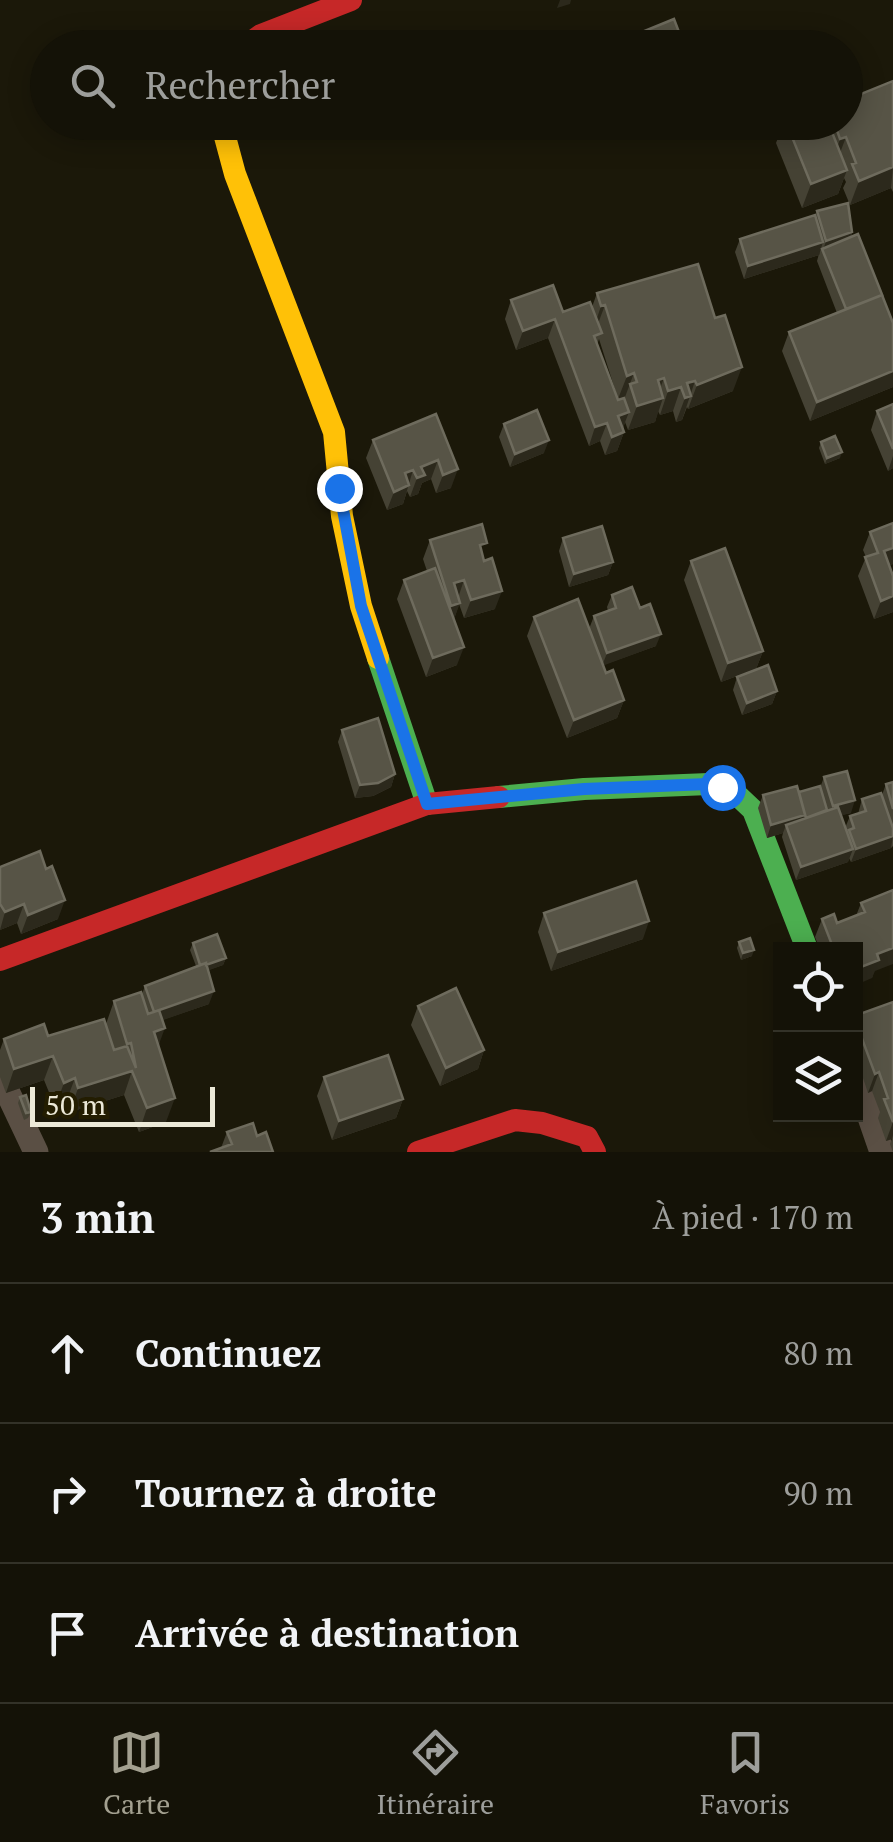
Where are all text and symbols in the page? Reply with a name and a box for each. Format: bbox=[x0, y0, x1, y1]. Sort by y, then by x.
search box bbox=[30, 30, 863, 140]
icon: search bbox=[65, 58, 120, 113]
text: Rechercher bbox=[145, 60, 335, 110]
route end bbox=[317, 466, 363, 512]
route start bbox=[700, 765, 746, 811]
map controls bbox=[773, 942, 863, 1122]
button: locate bbox=[773, 942, 863, 1032]
button: layers bbox=[773, 1032, 863, 1122]
scale bar bbox=[30, 1082, 215, 1126]
text: 50 m bbox=[45, 1086, 106, 1123]
text: 3 min bbox=[40, 1189, 155, 1245]
text: À pied · 170 m bbox=[653, 1196, 853, 1238]
icon: ahead bbox=[40, 1326, 95, 1381]
text: Continuez bbox=[135, 1328, 322, 1378]
text: 80 m bbox=[783, 1332, 853, 1374]
icon: right bbox=[40, 1466, 95, 1521]
text: Tournez à droite bbox=[135, 1468, 437, 1518]
text: 90 m bbox=[783, 1472, 853, 1514]
icon: arrive bbox=[40, 1606, 95, 1661]
text: Arrivée à destination bbox=[135, 1608, 519, 1658]
tab: Carte bbox=[103, 1725, 170, 1822]
tab: Itinéraire bbox=[377, 1725, 494, 1822]
tab: Favoris bbox=[700, 1725, 790, 1822]

